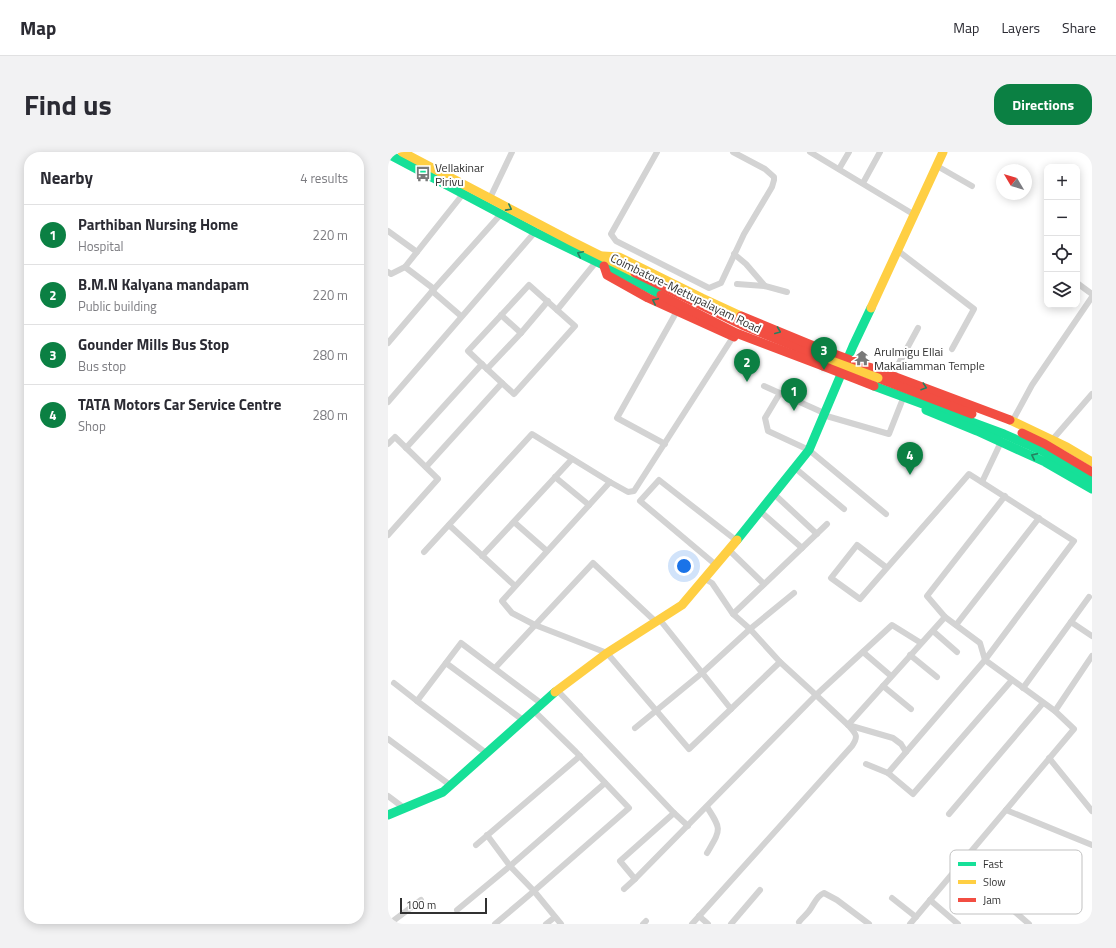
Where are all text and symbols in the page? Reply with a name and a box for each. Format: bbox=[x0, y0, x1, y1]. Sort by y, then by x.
text: Map bbox=[20, 13, 56, 42]
text: Map bbox=[953, 17, 979, 38]
text: Layers bbox=[1001, 17, 1040, 38]
text: Share bbox=[1062, 17, 1096, 38]
text: Find us bbox=[24, 83, 112, 126]
button: Directions bbox=[994, 84, 1092, 125]
place label: Vellakinar Pirivu bbox=[435, 158, 484, 191]
north arrow bbox=[996, 164, 1032, 200]
map controls bbox=[1044, 164, 1080, 308]
button: + bbox=[1044, 164, 1080, 200]
text: Nearby bbox=[40, 165, 93, 191]
bus stop icon: Vellakinar Pirivu bbox=[414, 165, 432, 183]
text: 4 results bbox=[300, 168, 348, 188]
button: − bbox=[1044, 200, 1080, 236]
one-way arrow bbox=[504, 203, 512, 211]
text: Parthiban Nursing Home bbox=[78, 213, 238, 236]
text: 1 bbox=[49, 225, 57, 245]
text: 220 m bbox=[312, 225, 348, 245]
text: Hospital bbox=[78, 236, 123, 256]
button: locate bbox=[1044, 236, 1080, 272]
street label: Coimbatore-Mettupalayam Road bbox=[607, 248, 765, 338]
one-way arrow bbox=[577, 252, 585, 259]
button: layers bbox=[1044, 272, 1080, 308]
text: B.M.N Kalyana mandapam bbox=[78, 273, 249, 296]
text: 2 bbox=[49, 285, 57, 305]
text: 220 m bbox=[312, 285, 348, 305]
text: Public building bbox=[78, 296, 157, 316]
one-way arrow bbox=[651, 298, 659, 306]
one-way arrow bbox=[774, 326, 781, 334]
text: Gounder Mills Bus Stop bbox=[78, 333, 229, 356]
pin: 3 bbox=[811, 337, 837, 370]
place label: Arulmigu Ellai Makaliamman Temple bbox=[874, 342, 985, 375]
text: 3 bbox=[49, 345, 57, 365]
text: 280 m bbox=[312, 345, 348, 365]
pin: 2 bbox=[734, 349, 760, 382]
temple icon: Arulmigu Ellai Makaliamman Temple bbox=[853, 349, 871, 367]
text: Bus stop bbox=[78, 356, 126, 376]
pin: 1 bbox=[781, 378, 807, 411]
one-way arrow bbox=[920, 382, 927, 391]
text: TATA Motors Car Service Centre bbox=[78, 393, 281, 416]
text: 4 bbox=[49, 405, 57, 425]
text: 280 m bbox=[312, 405, 348, 425]
text: Shop bbox=[78, 416, 106, 436]
pin: 4 bbox=[897, 442, 923, 475]
one-way arrow bbox=[1030, 453, 1038, 461]
your location bbox=[674, 556, 694, 576]
legend bbox=[950, 850, 1082, 914]
text: Fast bbox=[983, 856, 1003, 872]
text: Slow bbox=[983, 874, 1006, 890]
text: Jam bbox=[983, 892, 1001, 908]
scale bar bbox=[400, 896, 487, 915]
text: 100 m bbox=[406, 897, 436, 913]

